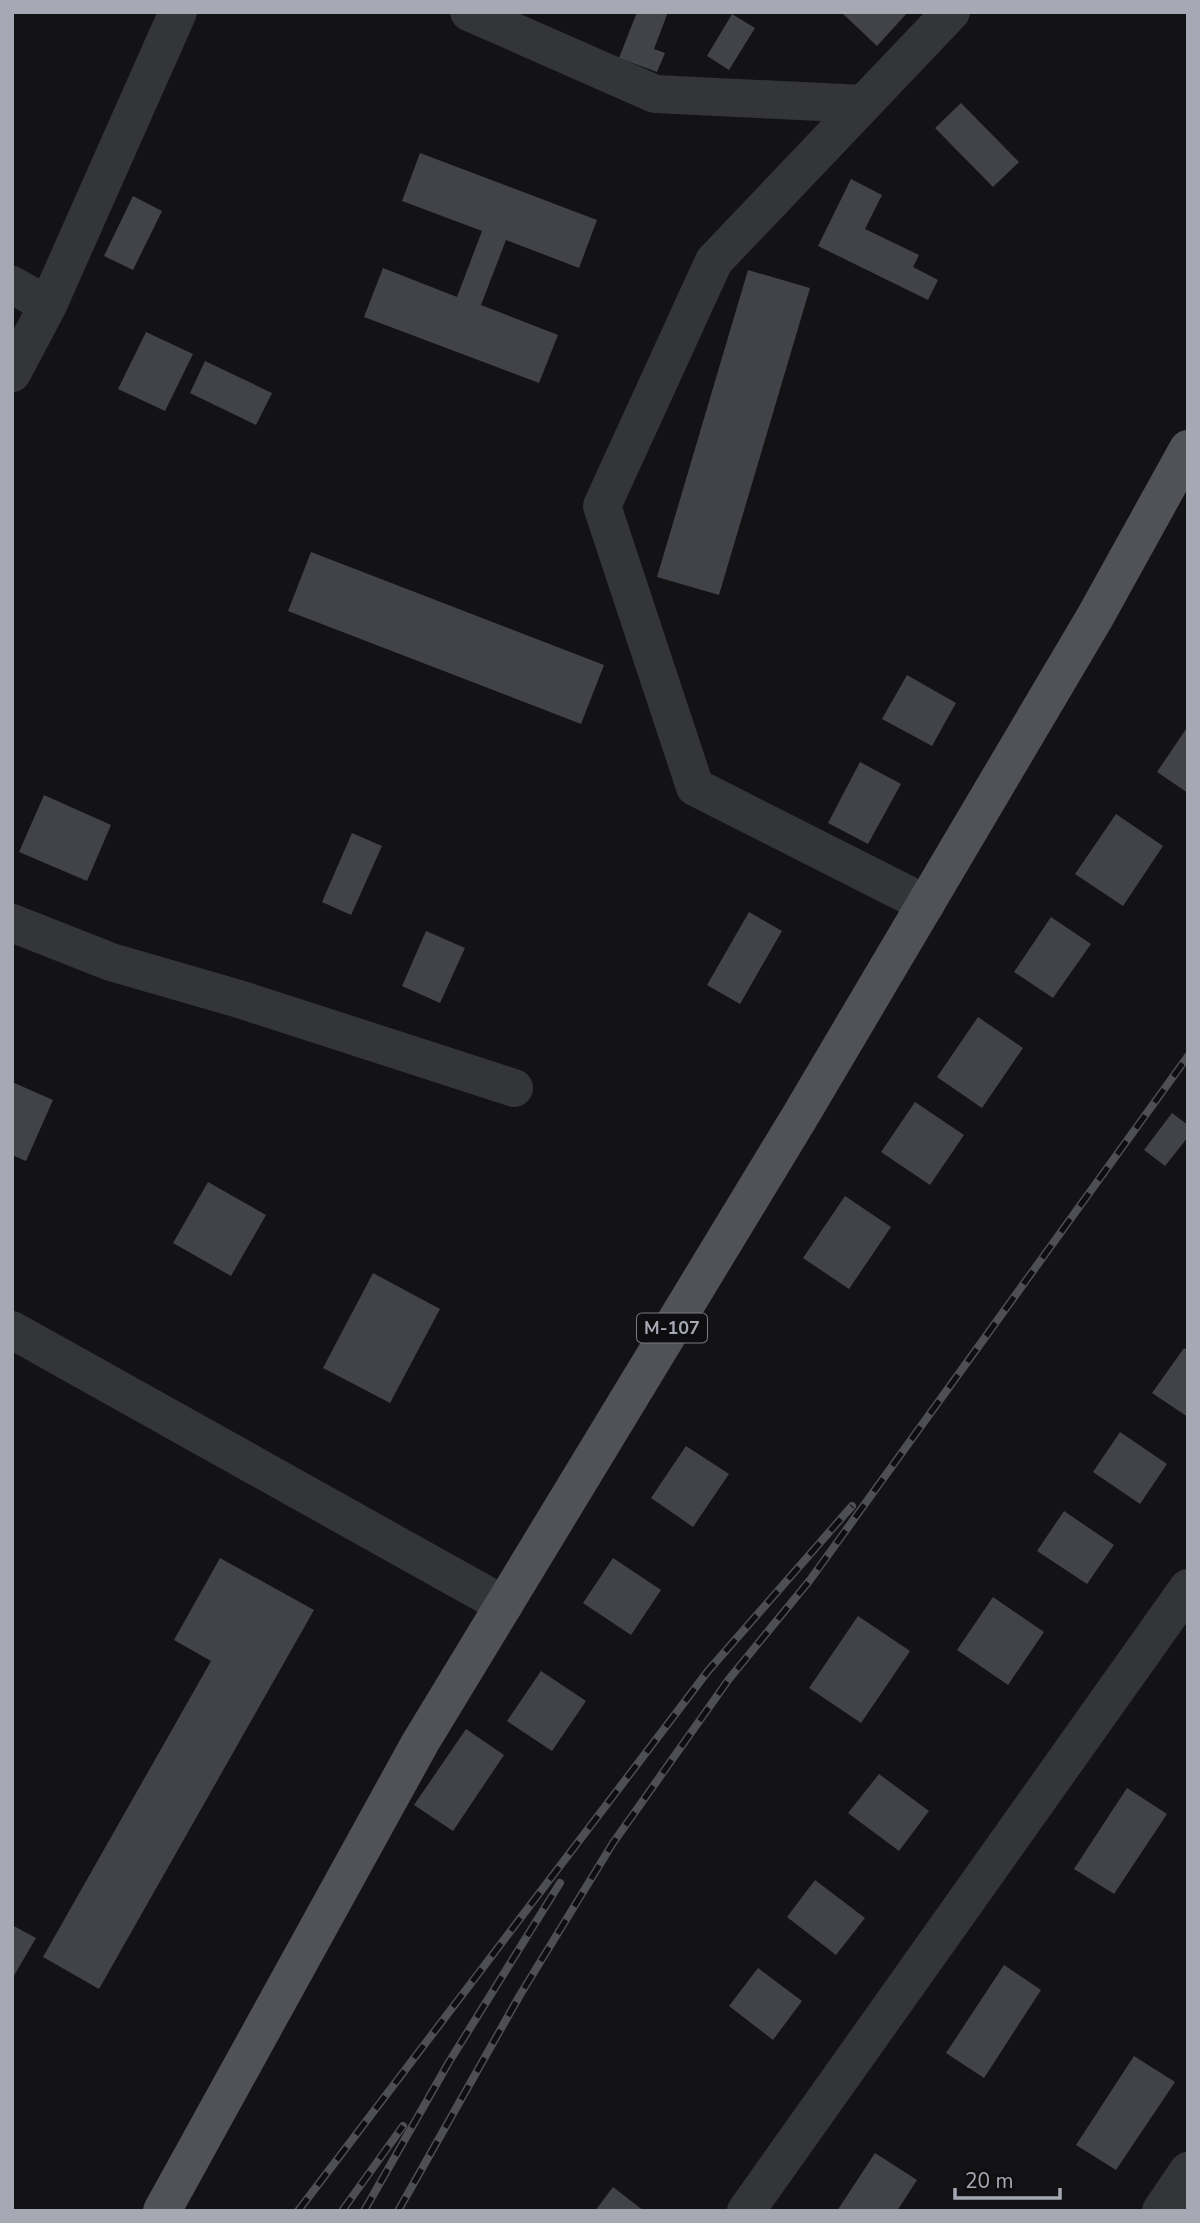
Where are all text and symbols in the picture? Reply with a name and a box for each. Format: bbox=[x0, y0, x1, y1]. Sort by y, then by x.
road number: М-107 bbox=[637, 1314, 707, 1343]
scale bar bbox=[955, 2156, 1060, 2200]
text: 20 m bbox=[965, 2167, 1014, 2195]

